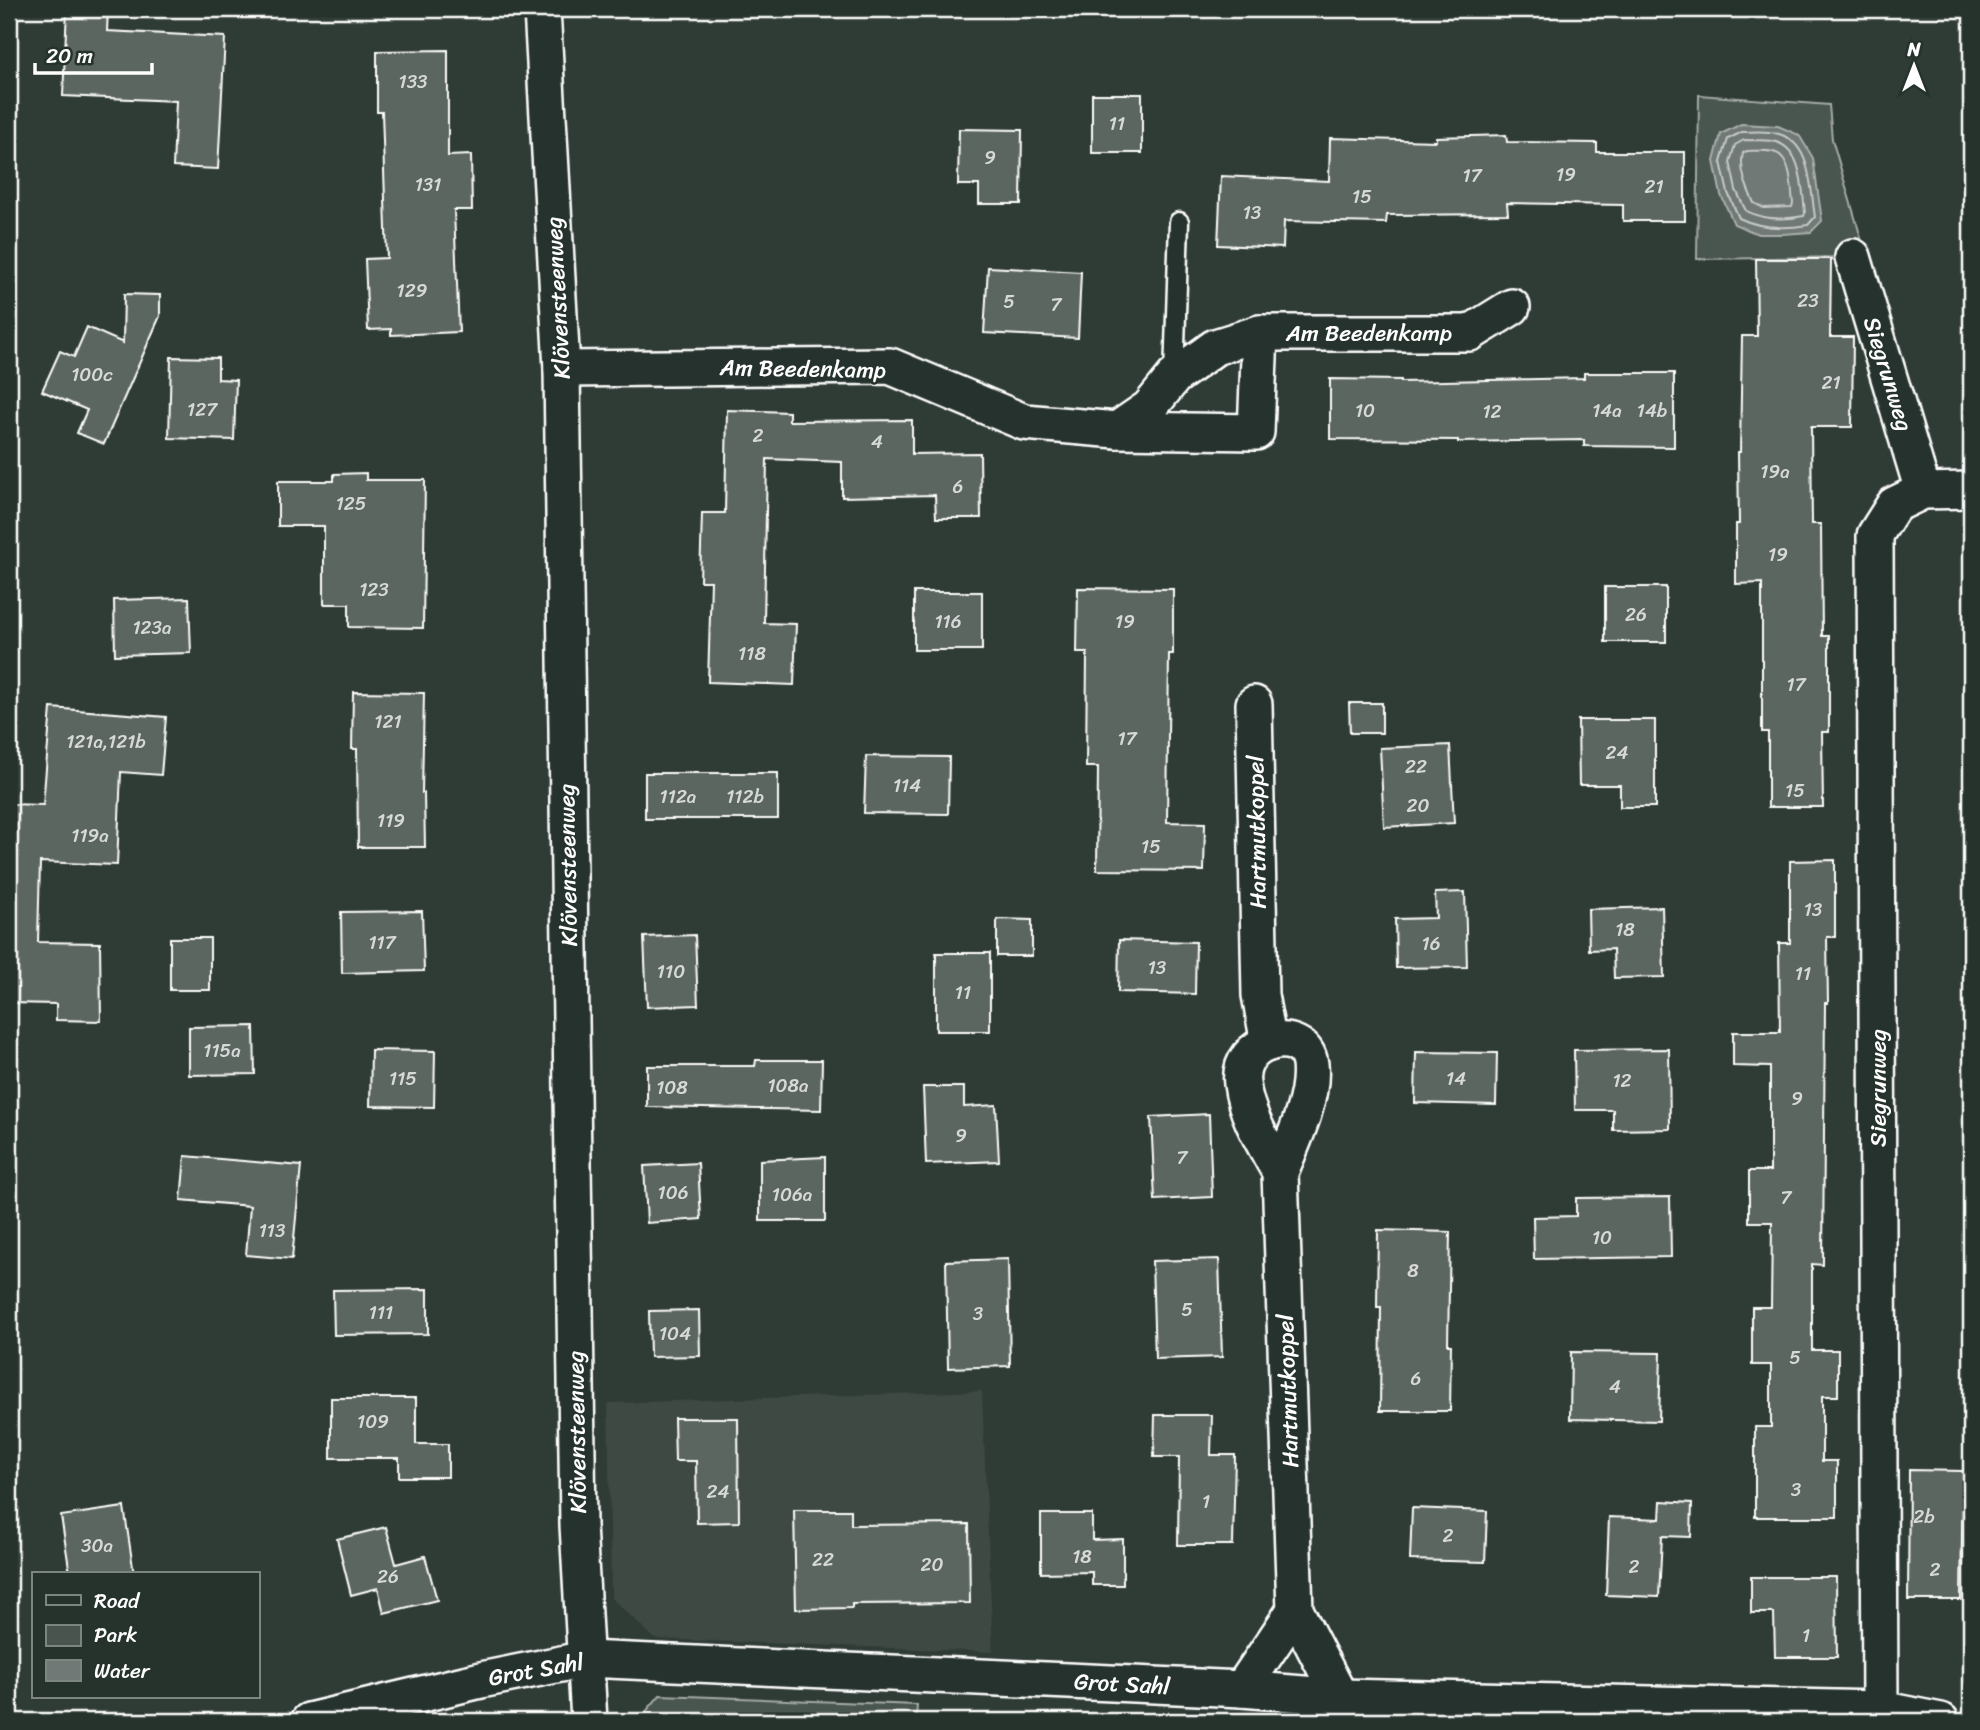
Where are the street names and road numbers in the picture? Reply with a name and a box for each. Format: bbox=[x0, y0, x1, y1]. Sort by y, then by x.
street label: Klövensteenweg bbox=[533, 215, 583, 380]
street label: Siegrunweg bbox=[1851, 312, 1925, 437]
street label: Am Beedenkamp bbox=[1285, 313, 1452, 354]
street label: Am Beedenkamp bbox=[719, 347, 886, 391]
street label: Hartmutkoppel bbox=[1235, 754, 1279, 909]
street label: Klövensteenweg bbox=[546, 783, 590, 947]
street label: Siegrunweg bbox=[1858, 1029, 1899, 1147]
street label: Hartmutkoppel bbox=[1265, 1313, 1311, 1468]
street label: Klövensteenweg bbox=[555, 1350, 599, 1514]
street label: Grot Sahl bbox=[485, 1641, 587, 1699]
street label: Grot Sahl bbox=[1073, 1661, 1171, 1707]

